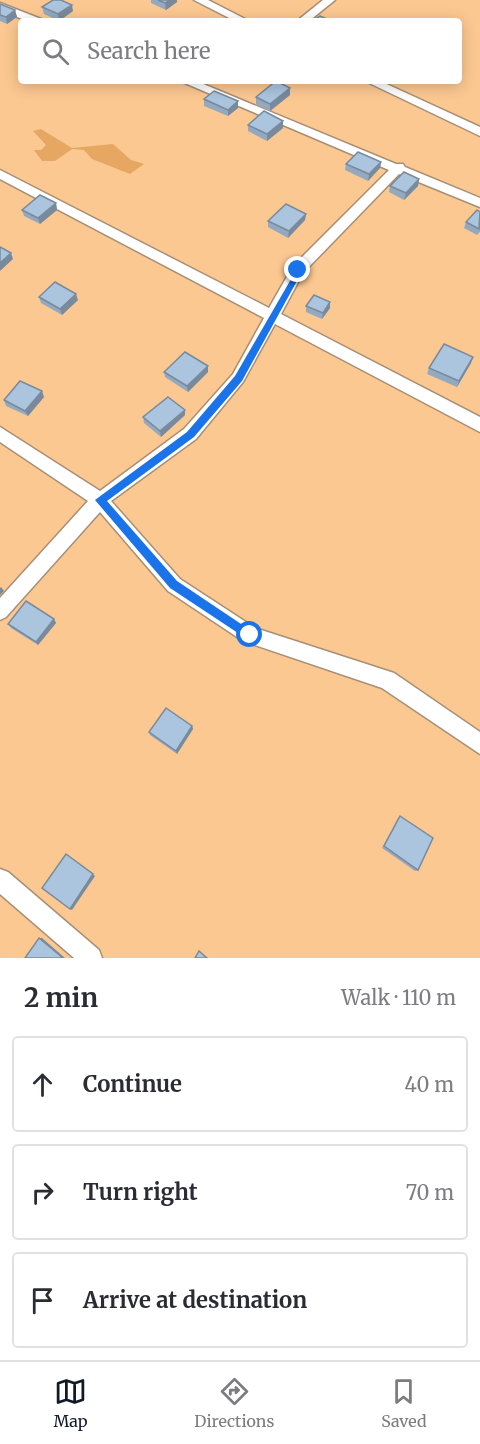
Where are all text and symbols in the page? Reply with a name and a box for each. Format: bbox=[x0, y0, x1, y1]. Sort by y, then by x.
search box bbox=[18, 18, 462, 84]
icon: search bbox=[39, 35, 72, 68]
text: Search here bbox=[87, 37, 210, 65]
route end bbox=[284, 256, 310, 282]
route start bbox=[236, 621, 262, 647]
text: 2 min bbox=[24, 981, 98, 1014]
text: Walk · 110 m bbox=[341, 985, 456, 1010]
icon: ahead bbox=[26, 1068, 59, 1101]
text: Continue bbox=[83, 1070, 182, 1098]
text: 40 m bbox=[404, 1072, 454, 1097]
icon: right bbox=[26, 1176, 59, 1209]
text: Turn right bbox=[83, 1178, 197, 1206]
text: 70 m bbox=[406, 1180, 454, 1205]
icon: arrive bbox=[26, 1284, 59, 1317]
text: Arrive at destination bbox=[83, 1286, 307, 1314]
tab: Map bbox=[53, 1375, 88, 1431]
tab: Directions bbox=[194, 1375, 274, 1431]
tab: Saved bbox=[381, 1375, 427, 1431]

